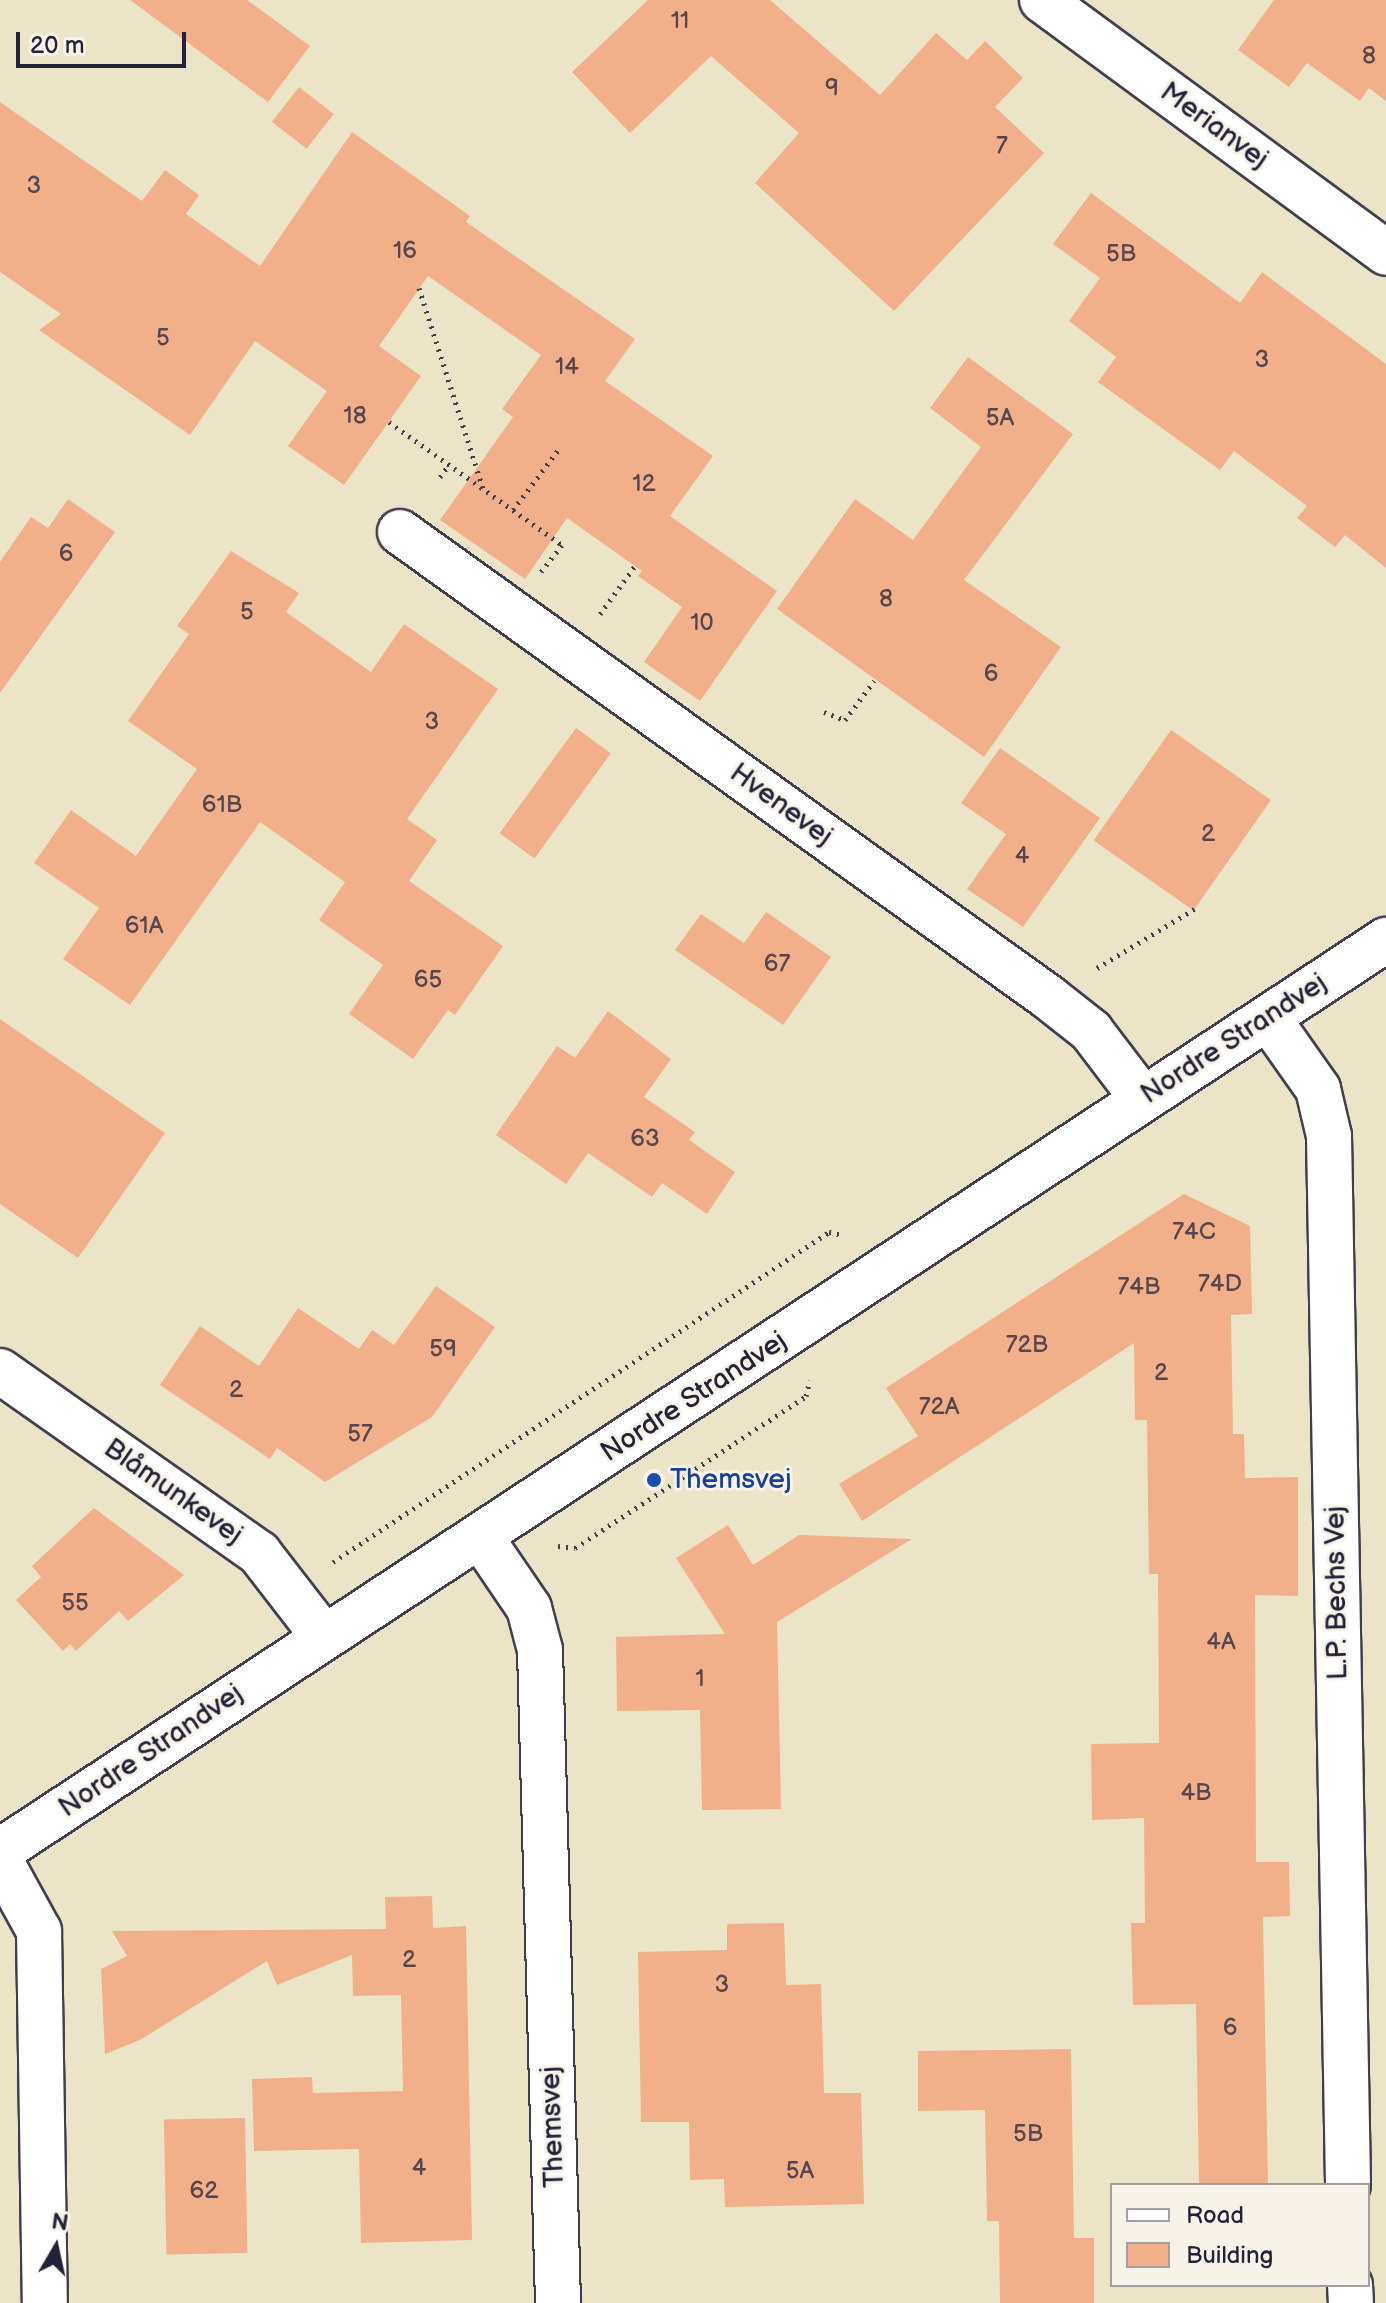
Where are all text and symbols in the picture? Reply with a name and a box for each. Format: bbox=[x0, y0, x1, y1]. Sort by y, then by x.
house number: 11 bbox=[671, 7, 689, 35]
scale bar bbox=[20, 16, 190, 66]
text: 20 m bbox=[30, 31, 85, 60]
house number: 8 bbox=[1362, 42, 1376, 70]
house number: 9 bbox=[825, 74, 839, 102]
street label: Merianvej bbox=[1153, 76, 1275, 176]
house number: 7 bbox=[996, 132, 1008, 160]
house number: 3 bbox=[27, 172, 41, 200]
house number: 16 bbox=[393, 237, 417, 265]
house number: 5B bbox=[1106, 240, 1136, 268]
house number: 5 bbox=[156, 324, 170, 352]
house number: 3 bbox=[1255, 346, 1269, 374]
house number: 14 bbox=[555, 353, 579, 381]
house number: 18 bbox=[343, 402, 367, 430]
house number: 5A bbox=[986, 404, 1014, 432]
house number: 12 bbox=[632, 470, 656, 498]
house number: 6 bbox=[59, 540, 73, 568]
house number: 8 bbox=[879, 585, 893, 613]
house number: 5 bbox=[240, 598, 254, 626]
house number: 10 bbox=[690, 609, 714, 637]
house number: 6 bbox=[984, 660, 998, 688]
house number: 3 bbox=[425, 708, 439, 736]
street label: Hvenevej bbox=[723, 756, 839, 854]
house number: 61B bbox=[202, 791, 242, 819]
house number: 2 bbox=[1201, 820, 1215, 848]
house number: 4 bbox=[1015, 842, 1029, 870]
house number: 61A bbox=[125, 912, 163, 940]
house number: 67 bbox=[764, 950, 790, 978]
house number: 65 bbox=[414, 966, 442, 994]
street label: Nordre Strandvej bbox=[1135, 966, 1333, 1112]
house number: 63 bbox=[630, 1125, 660, 1153]
house number: 74C bbox=[1172, 1218, 1216, 1246]
house number: 74D bbox=[1198, 1270, 1242, 1298]
house number: 74B bbox=[1118, 1273, 1160, 1301]
street label: Nordre Strandvej bbox=[595, 1324, 793, 1470]
house number: 72B bbox=[1006, 1331, 1048, 1359]
house number: 59 bbox=[429, 1335, 457, 1363]
house number: 2 bbox=[1154, 1359, 1168, 1387]
house number: 2 bbox=[229, 1376, 243, 1404]
house number: 72A bbox=[919, 1393, 959, 1421]
house number: 57 bbox=[347, 1420, 373, 1448]
street label: Blåmunkevej bbox=[97, 1432, 249, 1552]
place label: Themsvej bbox=[670, 1463, 792, 1497]
marker: Themsvej bbox=[645, 1471, 663, 1489]
street label: L.P. Bechs Vej bbox=[1319, 1505, 1355, 1681]
house number: 55 bbox=[61, 1589, 89, 1617]
house number: 4A bbox=[1206, 1628, 1236, 1656]
house number: 1 bbox=[695, 1665, 705, 1693]
street label: Nordre Strandvej bbox=[52, 1677, 250, 1825]
house number: 4B bbox=[1180, 1779, 1212, 1807]
house number: 2 bbox=[402, 1946, 416, 1974]
house number: 3 bbox=[715, 1971, 729, 1999]
house number: 6 bbox=[1223, 2014, 1237, 2042]
street label: Themsvej bbox=[534, 2066, 572, 2188]
house number: 5B bbox=[1013, 2120, 1043, 2148]
house number: 4 bbox=[412, 2154, 426, 2182]
house number: 5A bbox=[786, 2157, 814, 2185]
house number: 62 bbox=[190, 2177, 218, 2205]
legend bbox=[1110, 2183, 1370, 2287]
text: Road bbox=[1186, 2201, 1244, 2230]
north arrow bbox=[16, 2207, 96, 2287]
text: N bbox=[50, 2208, 70, 2237]
text: Building bbox=[1186, 2241, 1273, 2270]

